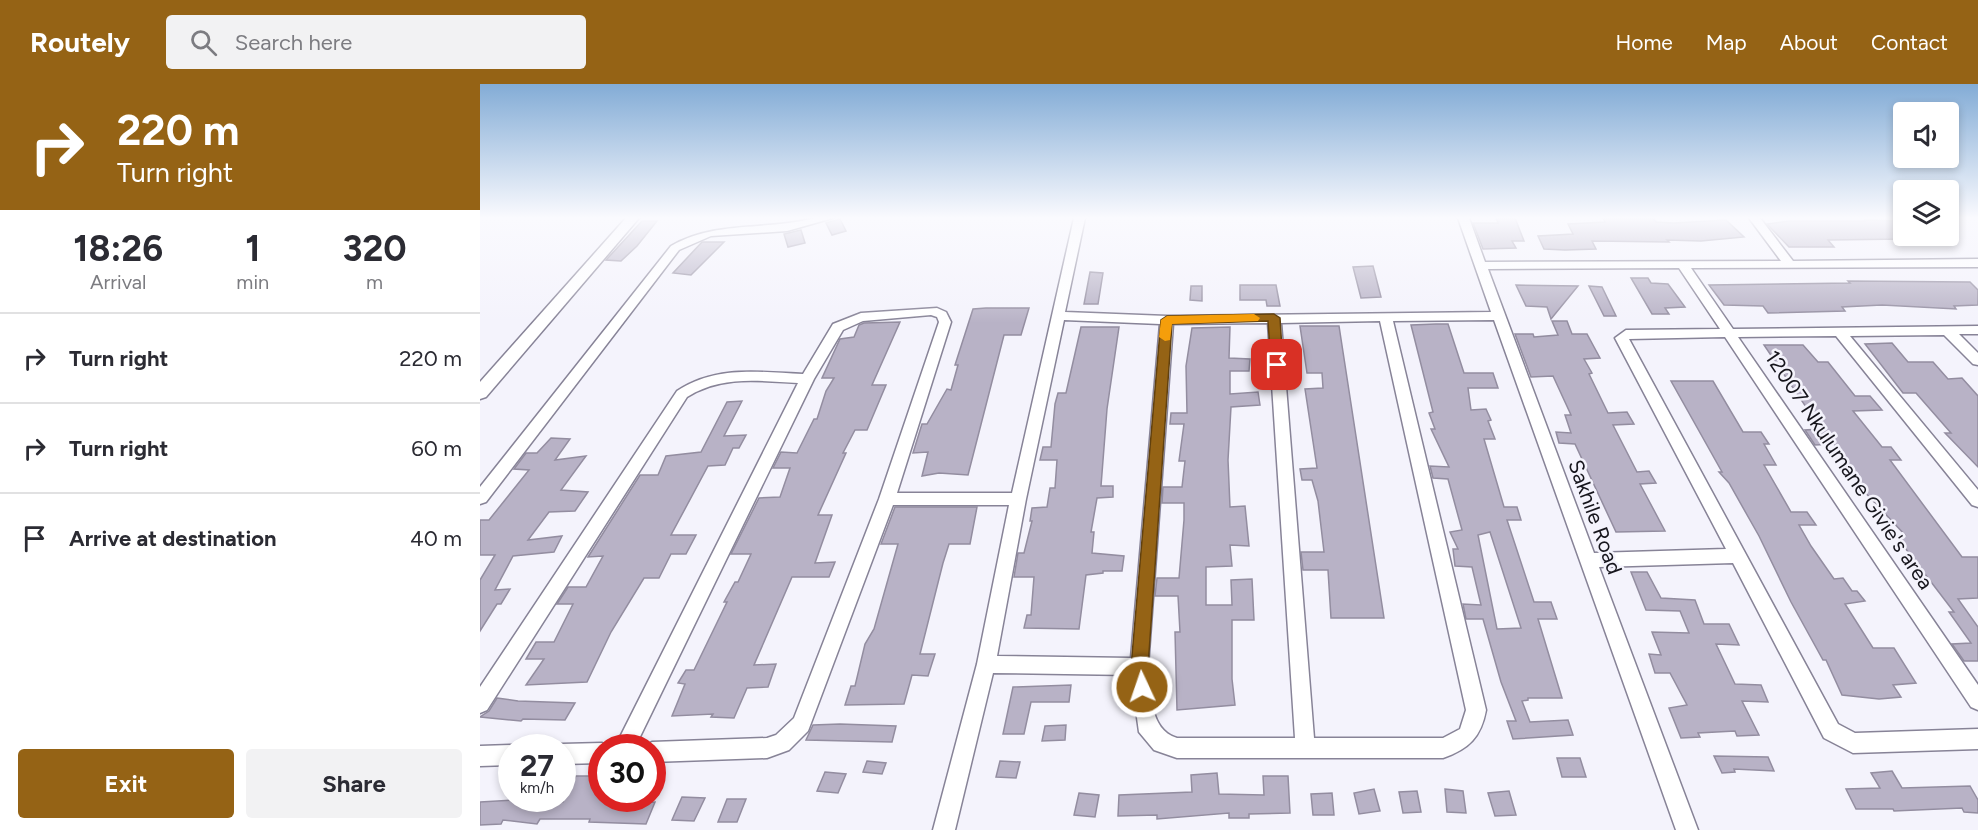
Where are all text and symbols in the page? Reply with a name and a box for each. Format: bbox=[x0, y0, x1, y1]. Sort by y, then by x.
search box bbox=[166, 15, 586, 69]
text: Routely bbox=[30, 25, 130, 59]
icon: search bbox=[187, 26, 220, 59]
text: Search here bbox=[235, 29, 352, 56]
text: Home bbox=[1616, 30, 1673, 55]
text: Map bbox=[1706, 30, 1747, 55]
text: About bbox=[1780, 30, 1838, 55]
text: Contact bbox=[1871, 30, 1948, 55]
map controls bbox=[1893, 102, 1959, 246]
button: sound bbox=[1893, 102, 1959, 168]
text: 220 m bbox=[117, 105, 239, 156]
icon: right bbox=[18, 108, 96, 186]
text: Turn right bbox=[117, 156, 233, 189]
button: layers bbox=[1893, 180, 1959, 246]
text: 18:26 bbox=[73, 227, 163, 270]
text: 1 bbox=[245, 227, 260, 270]
text: 320 bbox=[342, 227, 407, 270]
text: Arrival bbox=[90, 270, 146, 294]
text: min bbox=[236, 270, 269, 294]
text: m bbox=[366, 270, 383, 294]
pin bbox=[1251, 339, 1302, 390]
icon: right bbox=[18, 342, 51, 375]
text: Turn right bbox=[69, 345, 168, 372]
text: 220 m bbox=[399, 345, 462, 372]
street label: 12007 Nkulumane Givie's area bbox=[1760, 346, 1939, 594]
icon: arrive bbox=[1260, 348, 1293, 381]
icon: right bbox=[18, 432, 51, 465]
text: Turn right bbox=[69, 435, 168, 462]
text: 60 m bbox=[411, 435, 462, 462]
street label: Sakhile Road bbox=[1563, 456, 1628, 577]
icon: arrive bbox=[18, 522, 51, 555]
text: Arrive at destination bbox=[69, 525, 277, 552]
text: 40 m bbox=[410, 525, 462, 552]
position arrow bbox=[1110, 655, 1174, 719]
speed limit sign: 30 bbox=[588, 734, 666, 812]
text: 27 bbox=[520, 747, 554, 784]
button: Exit bbox=[18, 749, 234, 818]
button: Share bbox=[246, 749, 462, 818]
text: km/h bbox=[520, 779, 554, 797]

